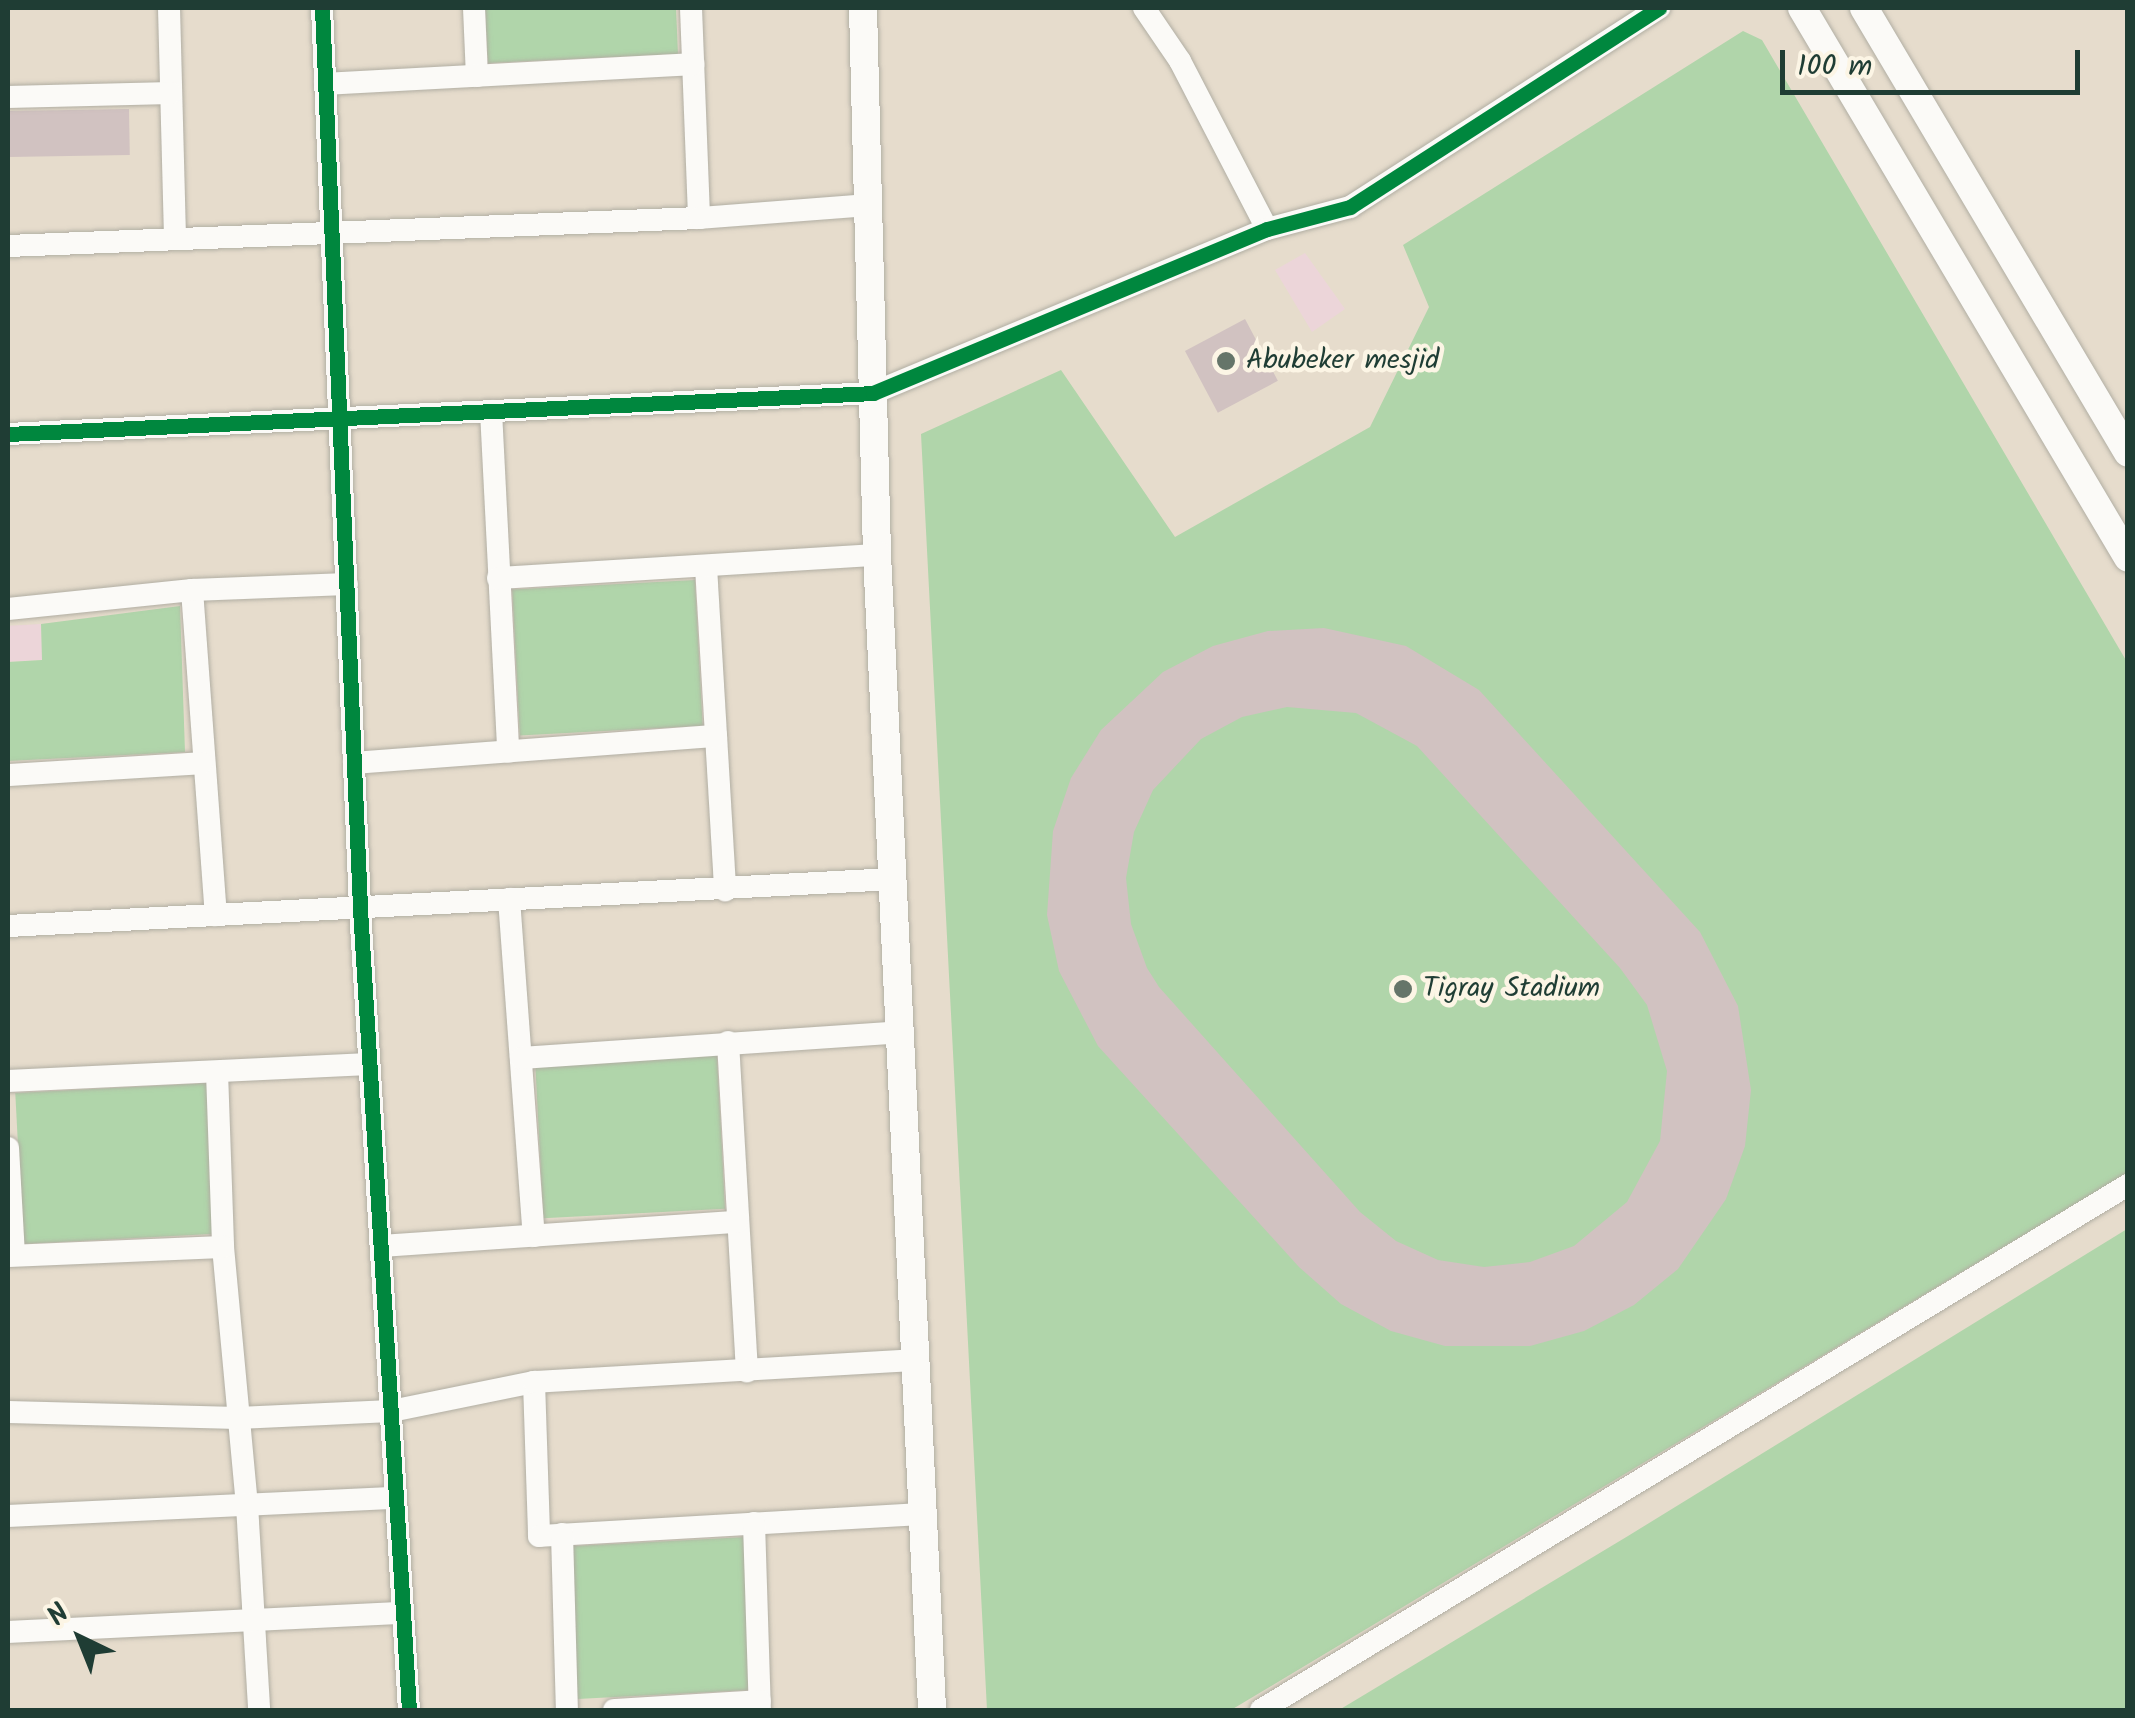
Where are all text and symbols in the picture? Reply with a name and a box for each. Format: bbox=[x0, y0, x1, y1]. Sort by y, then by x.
scale bar bbox=[1785, 30, 2085, 92]
text: 100 m bbox=[1797, 43, 1872, 91]
place label: Abubeker mesjid bbox=[1246, 344, 1439, 378]
marker: Abubeker mesjid bbox=[1215, 350, 1237, 372]
place label: Tigray Stadium bbox=[1423, 972, 1600, 1006]
marker: Tigray Stadium bbox=[1392, 978, 1414, 1000]
north arrow bbox=[30, 1588, 130, 1688]
text: N bbox=[37, 1593, 81, 1638]

